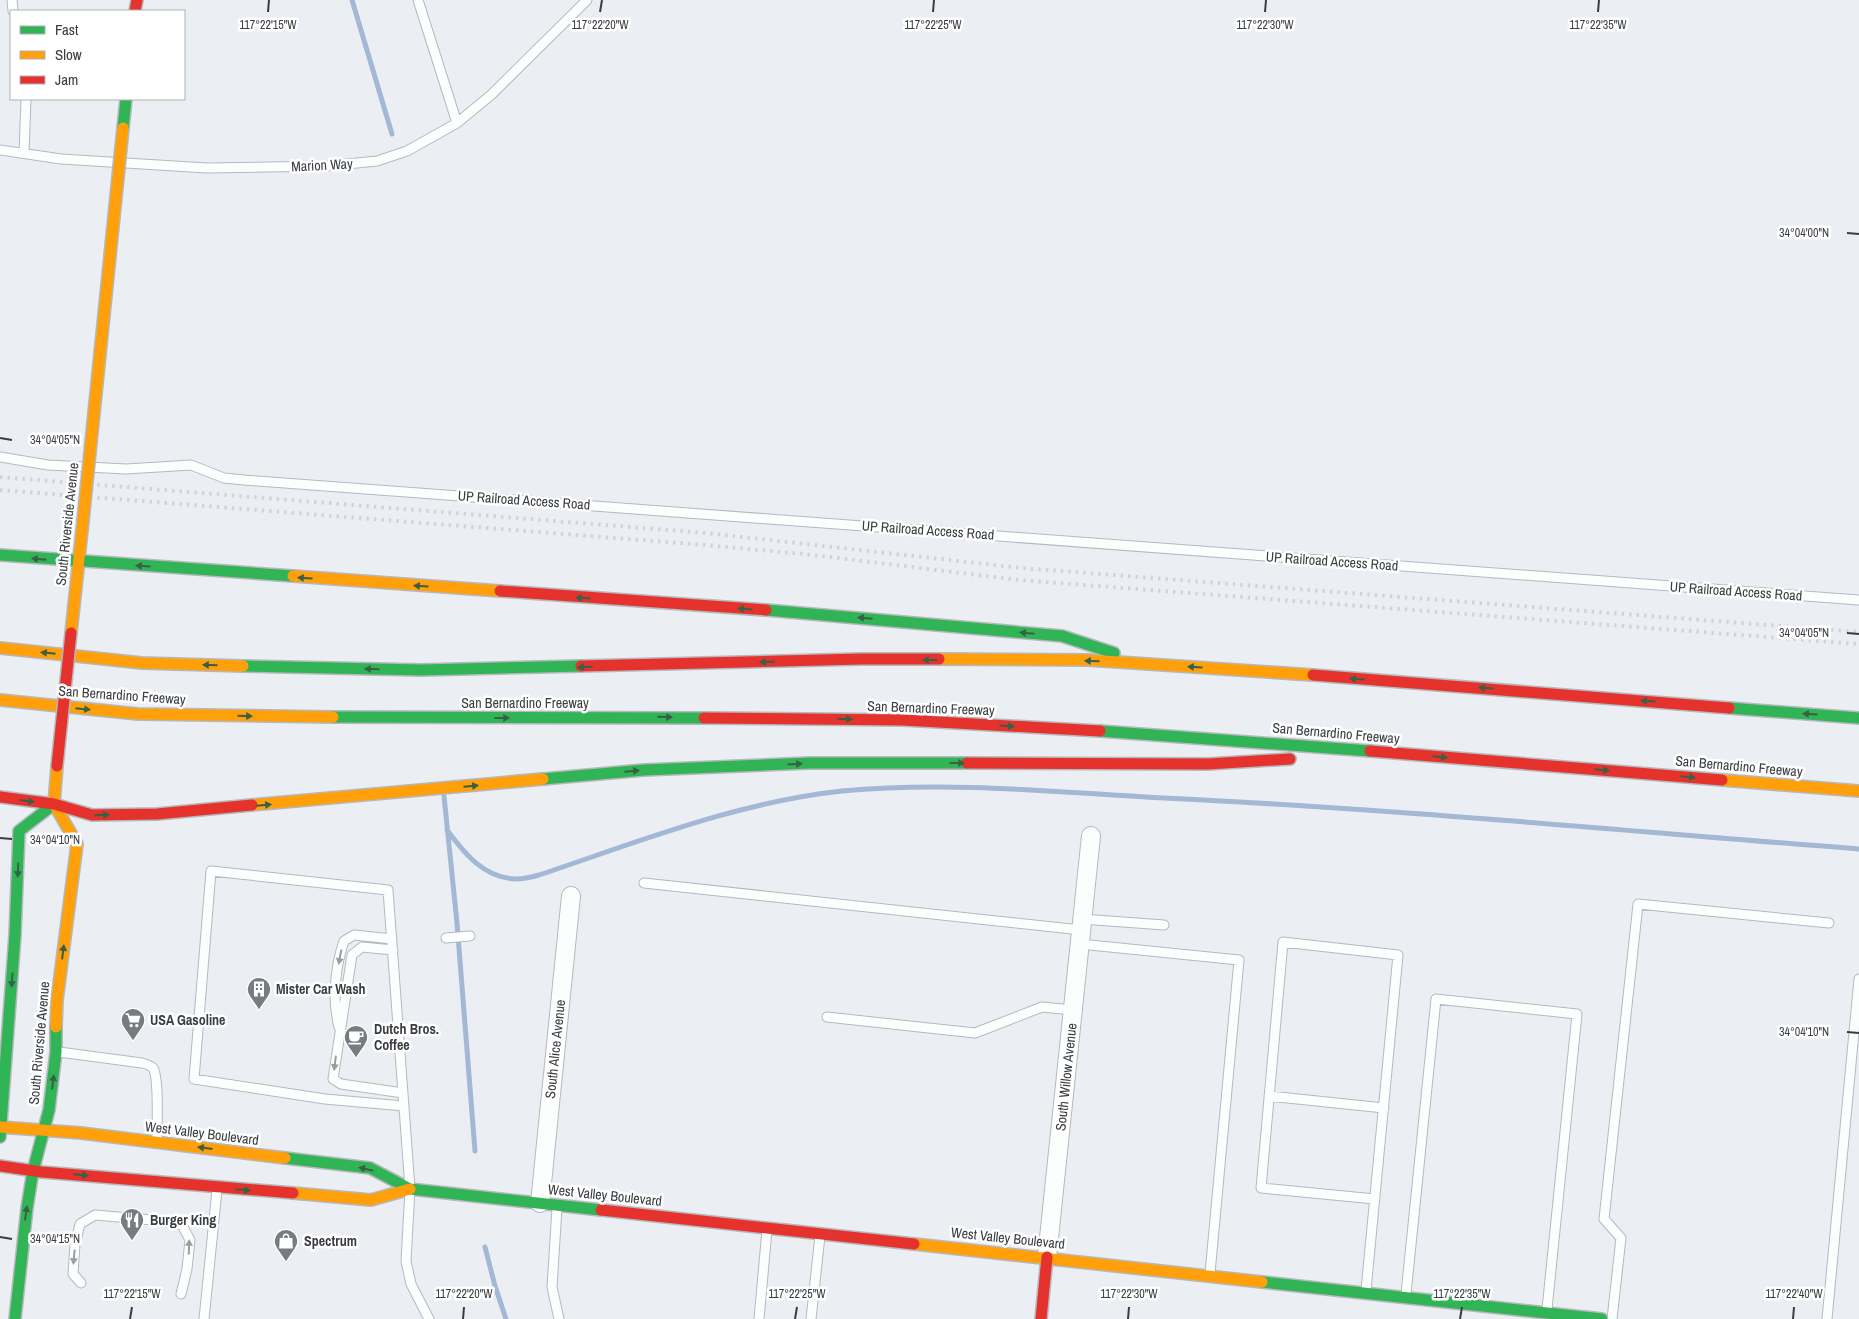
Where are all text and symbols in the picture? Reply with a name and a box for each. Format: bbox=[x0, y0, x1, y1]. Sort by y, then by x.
legend bbox=[10, 10, 185, 100]
text: 117°22'15"W bbox=[239, 17, 297, 33]
text: 117°22'20"W bbox=[571, 17, 629, 33]
text: 117°22'25"W bbox=[904, 17, 962, 33]
text: 117°22'30"W bbox=[1236, 17, 1294, 33]
text: 117°22'35"W bbox=[1569, 17, 1627, 33]
text: Fast bbox=[55, 19, 79, 40]
text: Slow bbox=[55, 44, 82, 65]
text: Jam bbox=[55, 69, 78, 90]
street label: Marion Way bbox=[291, 154, 353, 176]
text: 34°04'00"N bbox=[1779, 225, 1829, 241]
text: 34°04'05"N bbox=[30, 432, 80, 448]
street label: South Riverside Avenue bbox=[52, 462, 82, 586]
street label: UP Railroad Access Road bbox=[457, 486, 591, 514]
street label: UP Railroad Access Road bbox=[861, 516, 995, 544]
street label: UP Railroad Access Road bbox=[1265, 547, 1399, 575]
one-way arrow bbox=[31, 554, 47, 562]
one-way arrow bbox=[135, 562, 151, 570]
one-way arrow bbox=[297, 573, 313, 581]
street label: UP Railroad Access Road bbox=[1669, 577, 1803, 605]
one-way arrow bbox=[413, 582, 429, 590]
one-way arrow bbox=[575, 593, 591, 601]
one-way arrow bbox=[737, 604, 753, 612]
one-way arrow bbox=[857, 613, 873, 621]
text: 34°04'05"N bbox=[1779, 625, 1829, 641]
one-way arrow bbox=[1019, 628, 1035, 636]
one-way arrow bbox=[39, 649, 55, 657]
one-way arrow bbox=[922, 655, 938, 663]
one-way arrow bbox=[1084, 656, 1100, 664]
one-way arrow bbox=[759, 658, 775, 666]
one-way arrow bbox=[201, 660, 217, 668]
one-way arrow bbox=[1187, 662, 1203, 670]
one-way arrow bbox=[576, 663, 592, 671]
one-way arrow bbox=[364, 665, 380, 673]
one-way arrow bbox=[1349, 674, 1365, 682]
street label: San Bernardino Freeway bbox=[58, 682, 187, 708]
one-way arrow bbox=[1478, 684, 1494, 692]
street label: San Bernardino Freeway bbox=[461, 694, 589, 712]
street label: San Bernardino Freeway bbox=[867, 697, 995, 719]
one-way arrow bbox=[1640, 697, 1656, 705]
one-way arrow bbox=[76, 705, 92, 713]
one-way arrow bbox=[1802, 709, 1818, 717]
one-way arrow bbox=[238, 712, 254, 720]
one-way arrow bbox=[657, 713, 673, 721]
one-way arrow bbox=[494, 714, 510, 722]
one-way arrow bbox=[837, 716, 853, 724]
street label: San Bernardino Freeway bbox=[1272, 718, 1401, 748]
one-way arrow bbox=[999, 723, 1015, 731]
street label: San Bernardino Freeway bbox=[1675, 751, 1804, 781]
one-way arrow bbox=[1433, 753, 1449, 761]
one-way arrow bbox=[787, 759, 803, 767]
one-way arrow bbox=[949, 759, 965, 767]
one-way arrow bbox=[625, 767, 641, 775]
one-way arrow bbox=[1595, 767, 1611, 775]
one-way arrow bbox=[1680, 774, 1696, 782]
one-way arrow bbox=[463, 781, 479, 789]
one-way arrow bbox=[20, 797, 36, 805]
one-way arrow bbox=[256, 801, 272, 809]
one-way arrow bbox=[94, 811, 110, 819]
text: 34°04'10"N bbox=[30, 832, 80, 848]
one-way arrow bbox=[13, 862, 21, 878]
one-way arrow bbox=[59, 944, 67, 960]
one-way arrow bbox=[335, 949, 343, 965]
one-way arrow bbox=[8, 972, 16, 988]
building icon: Mister Car Wash bbox=[246, 976, 272, 1010]
place label: Mister Car Wash bbox=[276, 980, 366, 998]
street label: South Riverside Avenue bbox=[25, 981, 53, 1105]
street label: South Alice Avenue bbox=[541, 999, 569, 1099]
supermarket icon: USA Gasoline bbox=[120, 1007, 146, 1041]
place label: USA Gasoline bbox=[150, 1011, 226, 1029]
place label: Dutch Bros. Coffee bbox=[374, 1020, 439, 1054]
street label: South Willow Avenue bbox=[1051, 1022, 1081, 1132]
cafe icon: Dutch Bros. Coffee bbox=[343, 1024, 369, 1058]
text: 34°04'10"N bbox=[1779, 1024, 1829, 1040]
one-way arrow bbox=[331, 1056, 339, 1072]
one-way arrow bbox=[49, 1074, 57, 1090]
street label: West Valley Boulevard bbox=[144, 1117, 260, 1149]
one-way arrow bbox=[197, 1144, 213, 1152]
one-way arrow bbox=[358, 1165, 374, 1173]
one-way arrow bbox=[74, 1171, 90, 1179]
street label: West Valley Boulevard bbox=[547, 1180, 663, 1210]
one-way arrow bbox=[236, 1186, 252, 1194]
one-way arrow bbox=[23, 1204, 31, 1220]
restaurant icon: Burger King bbox=[119, 1207, 145, 1241]
place label: Burger King bbox=[150, 1211, 216, 1229]
street label: West Valley Boulevard bbox=[950, 1223, 1066, 1253]
shop icon: Spectrum bbox=[273, 1228, 299, 1262]
text: 34°04'15"N bbox=[30, 1231, 80, 1247]
place label: Spectrum bbox=[304, 1232, 357, 1250]
one-way arrow bbox=[185, 1238, 193, 1254]
one-way arrow bbox=[70, 1250, 78, 1266]
text: 117°22'15"W bbox=[103, 1286, 161, 1302]
text: 117°22'20"W bbox=[435, 1286, 493, 1302]
text: 117°22'25"W bbox=[768, 1286, 826, 1302]
text: 117°22'30"W bbox=[1100, 1286, 1158, 1302]
text: 117°22'35"W bbox=[1433, 1286, 1491, 1302]
text: 117°22'40"W bbox=[1765, 1286, 1823, 1302]

